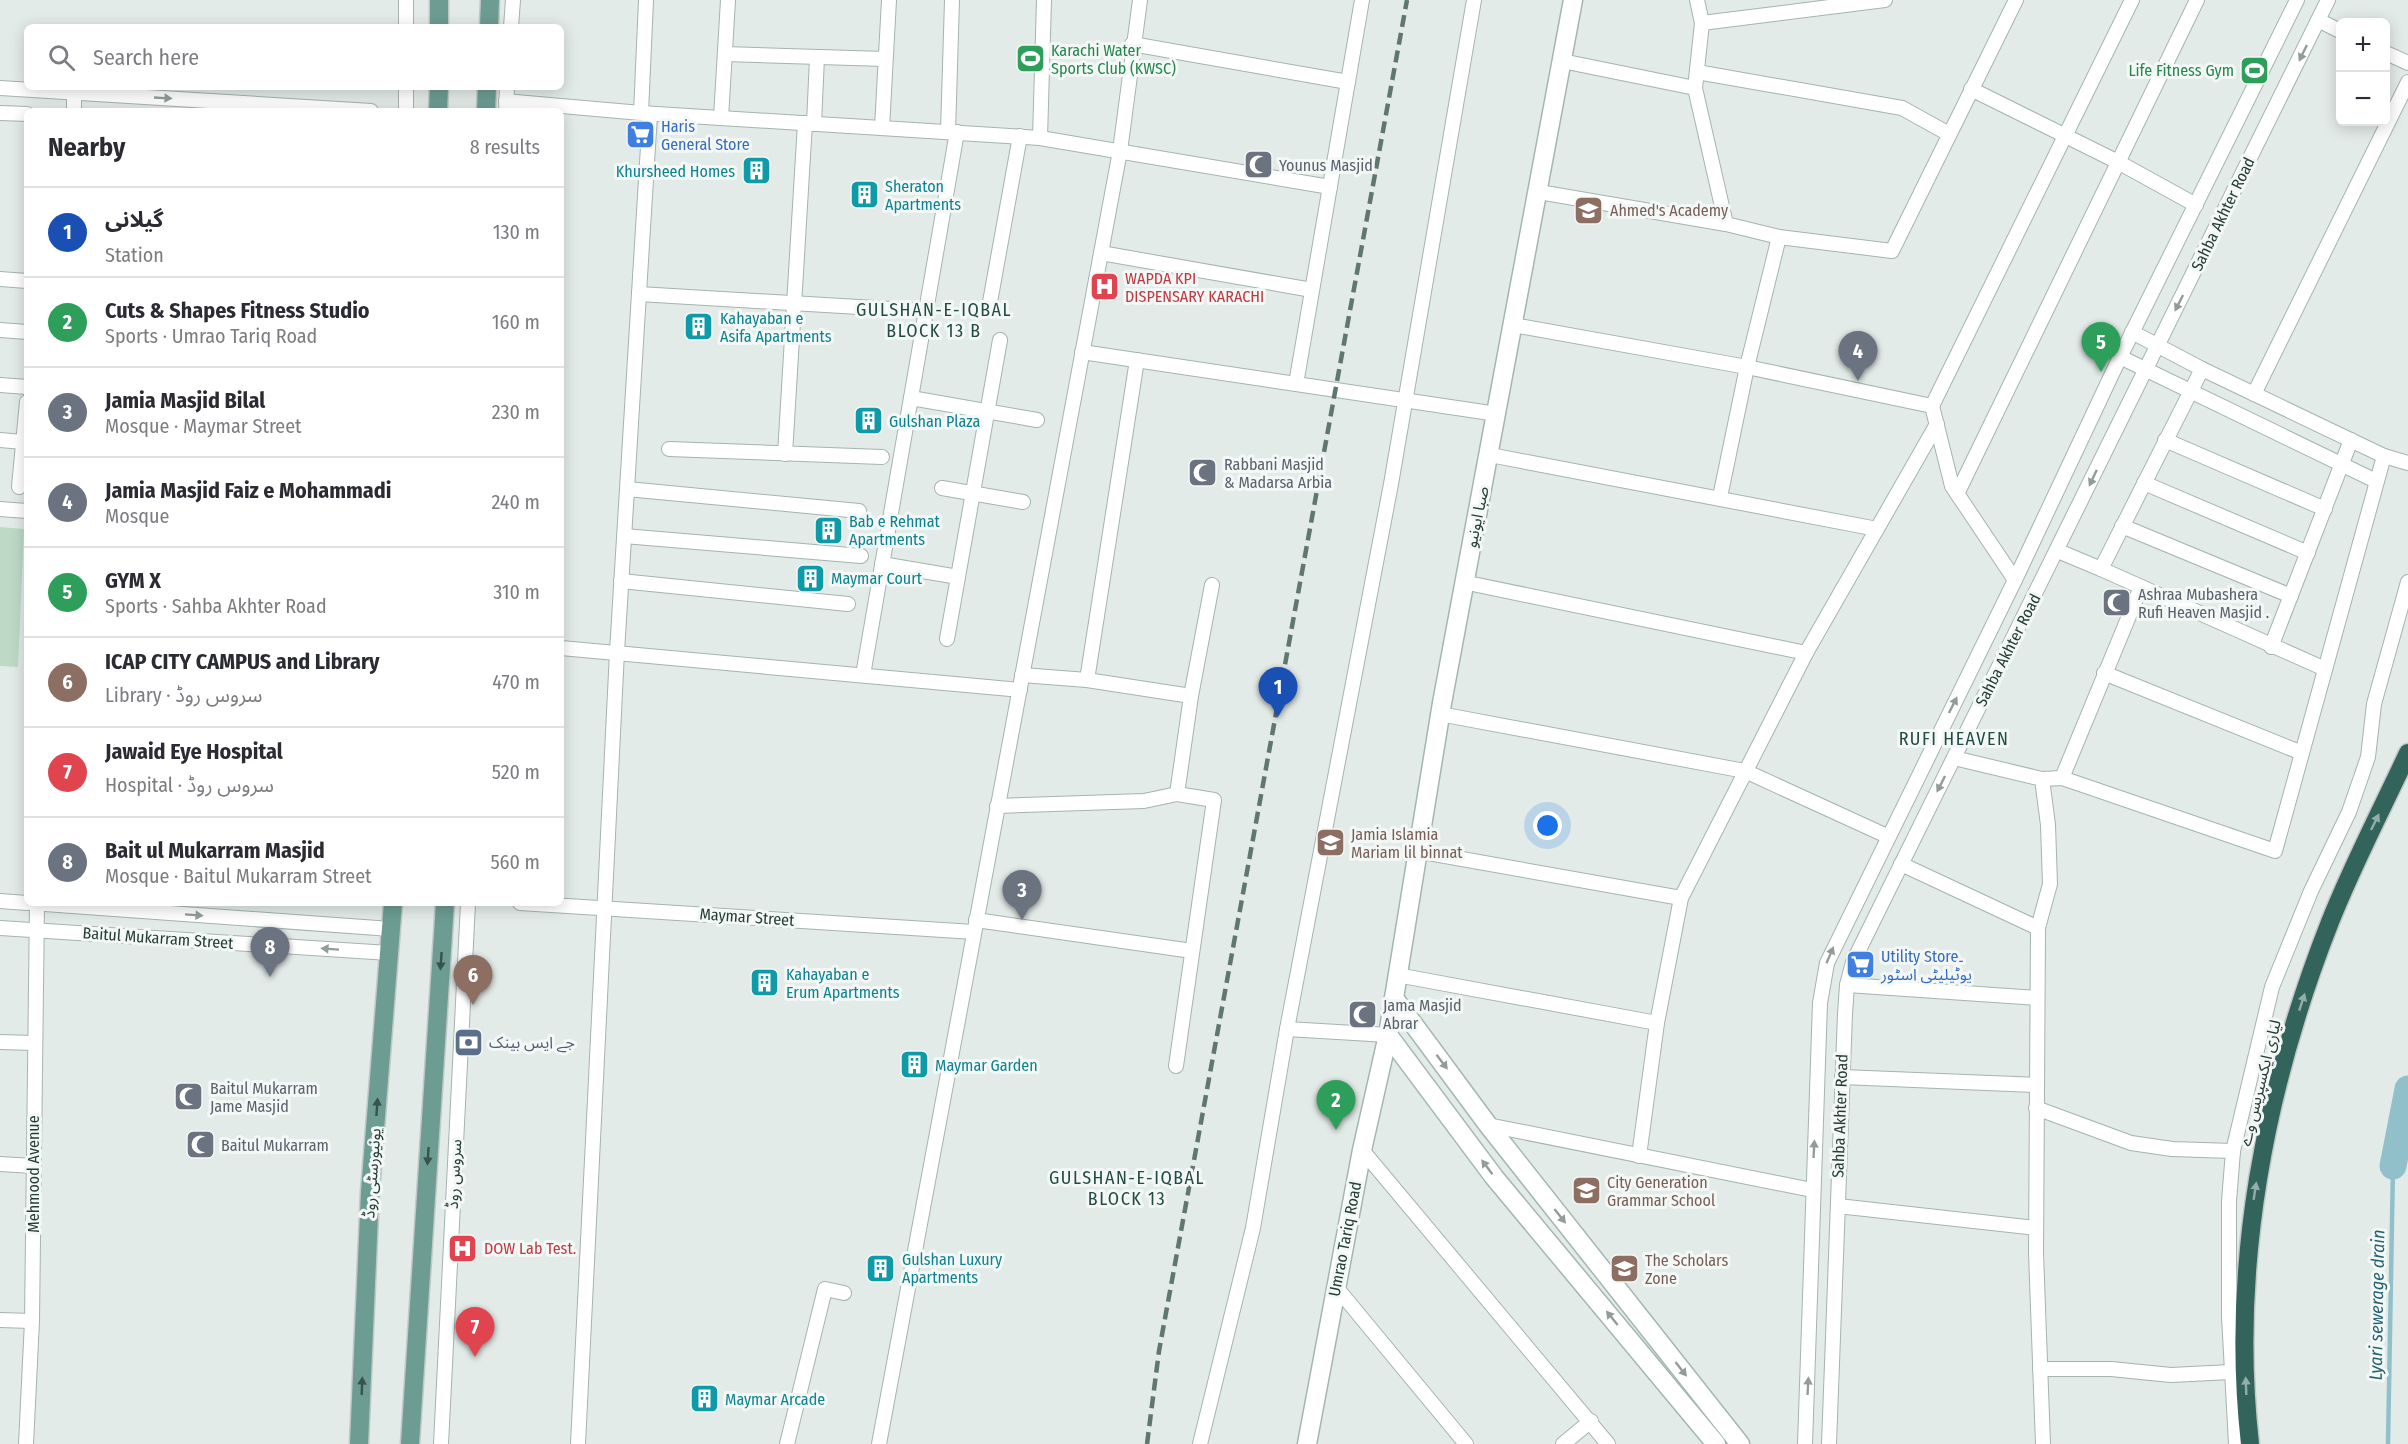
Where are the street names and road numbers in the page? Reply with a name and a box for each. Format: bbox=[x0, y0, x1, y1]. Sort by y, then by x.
street label: Sahba Akhter Road bbox=[2187, 154, 2259, 274]
street label: صبا ایونیو bbox=[1461, 485, 1493, 549]
street label: Sahba Akhter Road bbox=[1971, 590, 2045, 710]
street label: Maymar Street bbox=[699, 904, 796, 930]
street label: Baitul Mukarram Street bbox=[82, 923, 235, 953]
street label: لیاری ایکسپریس وے bbox=[2235, 1018, 2286, 1149]
street label: Sahba Akhter Road bbox=[1828, 1054, 1852, 1178]
street label: Mehmood Avenue bbox=[24, 1115, 43, 1233]
street label: یونیورسٹی روڈ bbox=[359, 1127, 385, 1219]
street label: سروس روڈ bbox=[443, 1139, 465, 1209]
street label: Umrao Tariq Road bbox=[1325, 1180, 1365, 1298]

